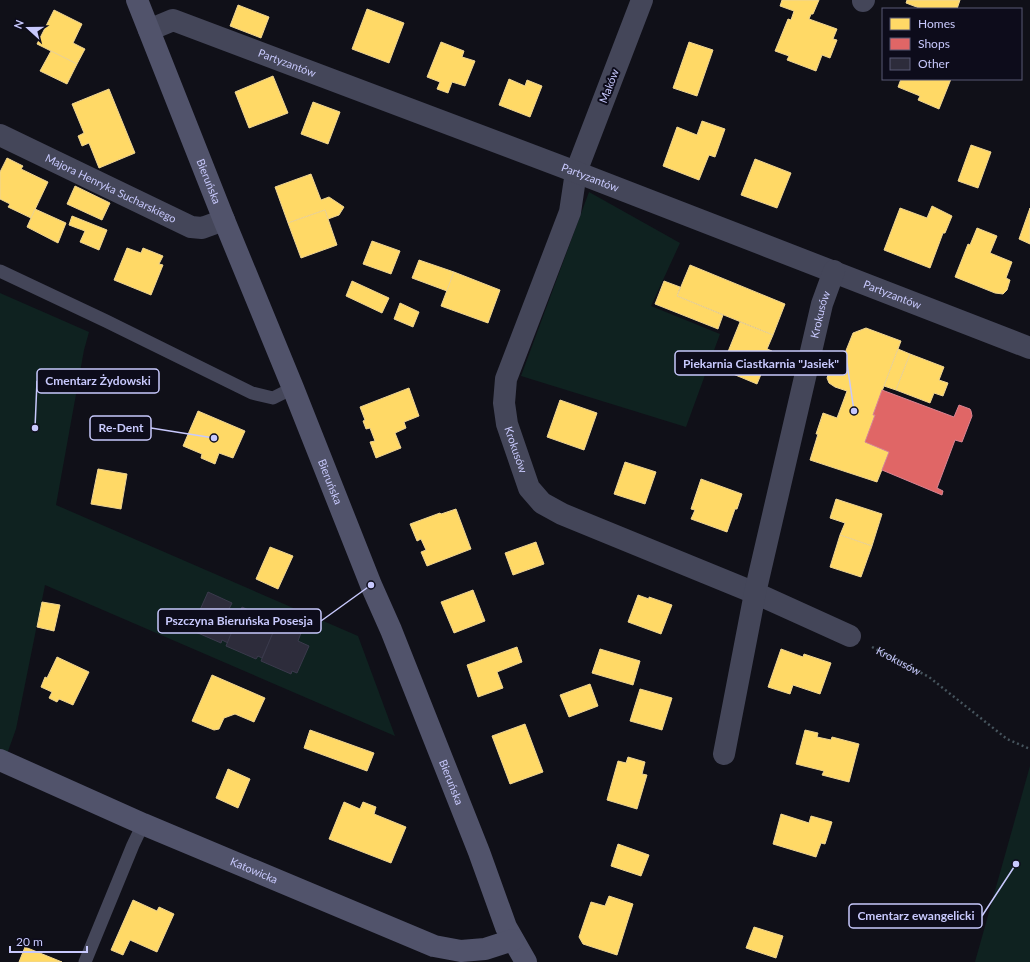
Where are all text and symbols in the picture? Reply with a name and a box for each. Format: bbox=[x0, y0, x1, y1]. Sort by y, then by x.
north arrow bbox=[8, 8, 48, 48]
legend bbox=[882, 8, 1022, 80]
text: Homes bbox=[918, 16, 955, 31]
text: N bbox=[11, 18, 26, 31]
text: Shops bbox=[918, 36, 950, 51]
street label: Partyzantów bbox=[257, 46, 318, 80]
text: Other bbox=[918, 56, 950, 71]
street label: Maków bbox=[596, 67, 621, 105]
street label: Majora Henryka Sucharskiego bbox=[43, 151, 179, 225]
street label: Bieruńska bbox=[194, 157, 224, 206]
street label: Partyzantów bbox=[560, 160, 621, 194]
street label: Partyzantów bbox=[862, 277, 924, 311]
street label: Krokusów bbox=[807, 288, 832, 339]
callout: Piekarnia Ciastkarnia "Jasiek" bbox=[675, 351, 847, 375]
text: Piekarnia Ciastkarnia "Jasiek" bbox=[683, 356, 839, 371]
callout: Cmentarz Żydowski bbox=[37, 369, 159, 393]
text: Cmentarz Żydowski bbox=[45, 373, 151, 388]
callout: Re-Dent bbox=[90, 416, 151, 440]
text: Re-Dent bbox=[99, 420, 144, 435]
street label: Krokusów bbox=[502, 424, 530, 475]
street label: Bieruńska bbox=[316, 457, 345, 506]
callout: Pszczyna Bieruńska Posesja bbox=[158, 609, 321, 633]
text: Pszczyna Bieruńska Posesja bbox=[165, 613, 313, 628]
street label: Krokusów bbox=[874, 643, 924, 678]
street label: Bieruńska bbox=[437, 757, 467, 806]
street label: Katowicka bbox=[228, 854, 280, 886]
callout: Cmentarz ewangelicki bbox=[849, 904, 982, 928]
text: Cmentarz ewangelicki bbox=[857, 908, 975, 923]
scale bar bbox=[10, 928, 87, 954]
text: 20 m bbox=[16, 934, 43, 949]

